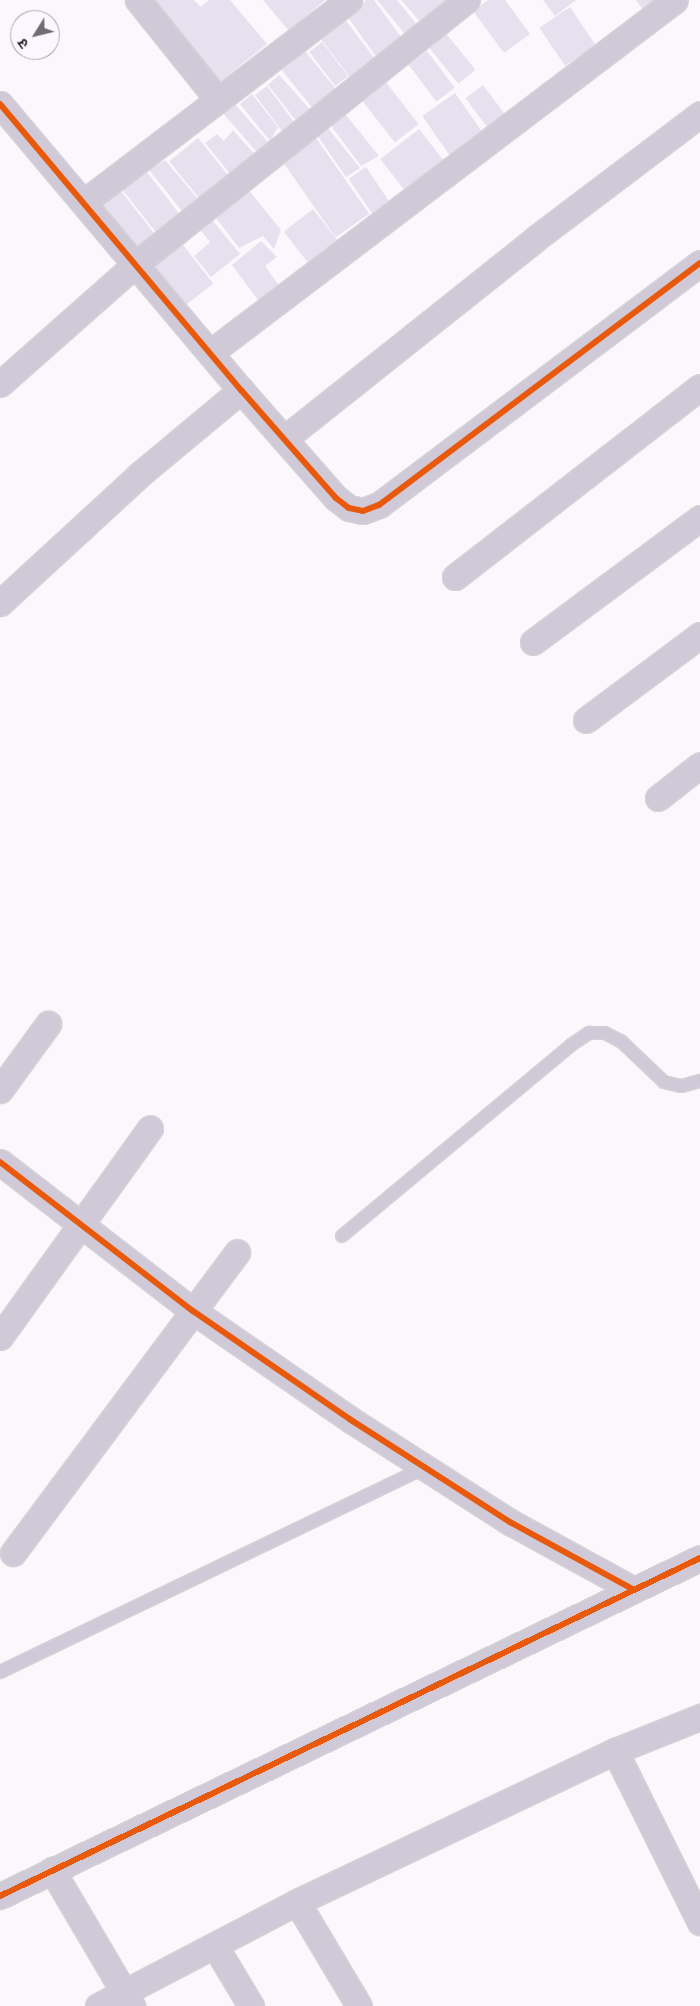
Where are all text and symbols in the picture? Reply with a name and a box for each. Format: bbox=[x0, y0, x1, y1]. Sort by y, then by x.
north arrow bbox=[10, 10, 60, 60]
text: उ bbox=[14, 35, 33, 52]

